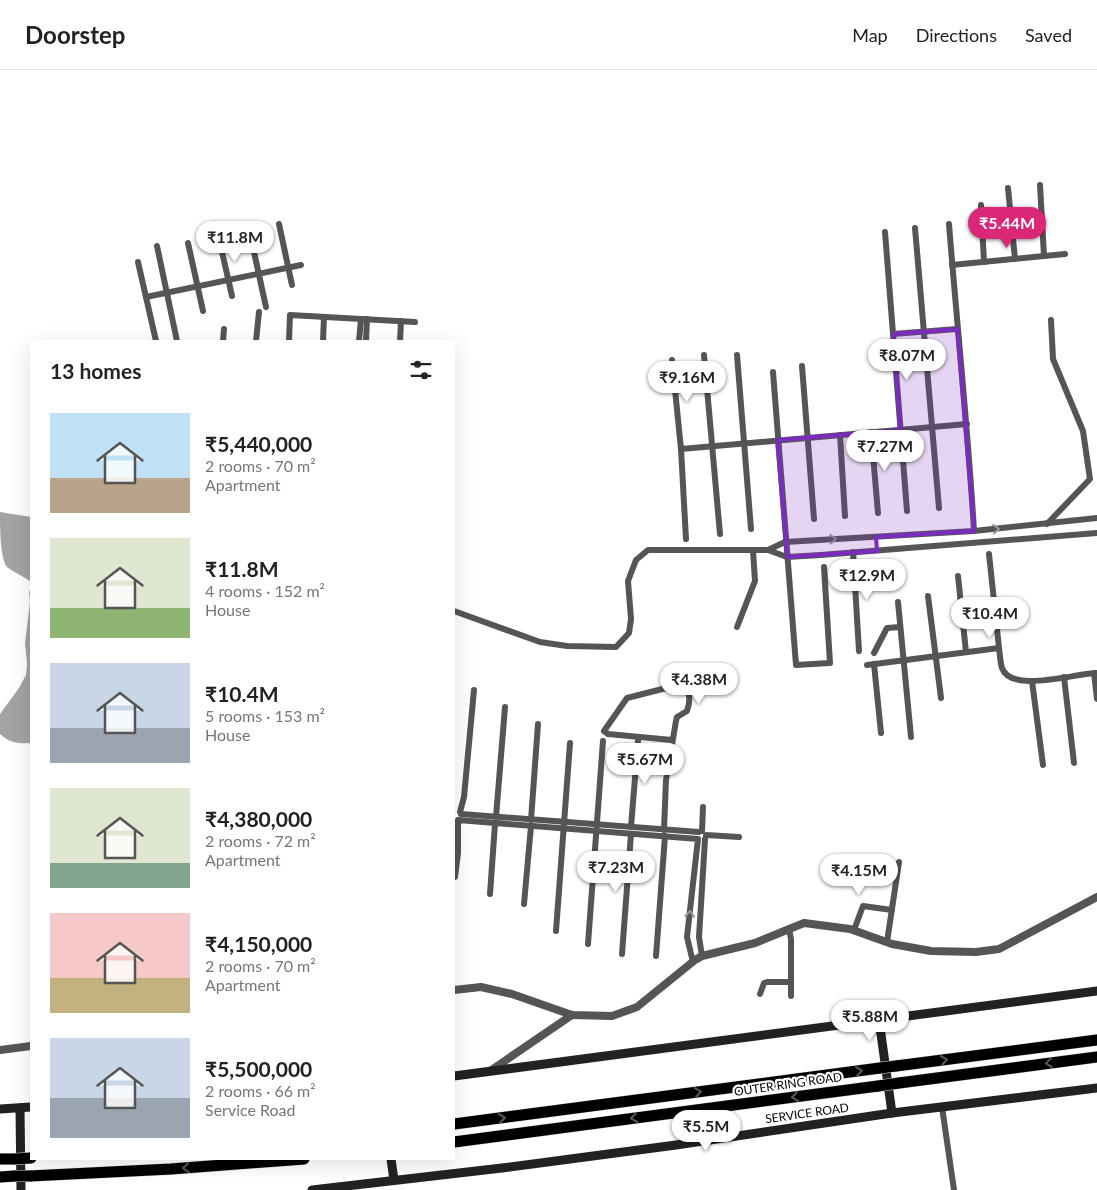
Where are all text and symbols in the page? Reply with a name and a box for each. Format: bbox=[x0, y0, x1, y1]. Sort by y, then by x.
text: Doorstep bbox=[25, 20, 125, 49]
text: Map bbox=[852, 24, 888, 46]
text: Directions bbox=[916, 24, 997, 46]
text: Saved bbox=[1025, 24, 1072, 46]
pin: ₹5.44M bbox=[966, 206, 1048, 249]
text: ₹5.44M bbox=[979, 213, 1035, 232]
pin: ₹11.8M bbox=[194, 220, 276, 263]
text: ₹11.8M bbox=[207, 227, 263, 246]
pin: ₹8.07M bbox=[866, 338, 948, 381]
text: ₹8.07M bbox=[879, 345, 935, 364]
icon: filters bbox=[407, 356, 435, 384]
text: 13 homes bbox=[50, 358, 141, 383]
pin: ₹9.16M bbox=[646, 360, 728, 403]
text: ₹9.16M bbox=[659, 367, 715, 386]
pin: ₹7.27M bbox=[844, 430, 926, 472]
text: ₹5,440,000 bbox=[205, 431, 312, 456]
icon: home bbox=[90, 433, 150, 493]
text: ₹7.27M bbox=[857, 436, 913, 455]
text: 2 rooms · 70 m² bbox=[205, 456, 316, 475]
text: Apartment bbox=[205, 475, 280, 494]
one-way arrow bbox=[992, 523, 1000, 534]
one-way arrow bbox=[830, 534, 838, 545]
text: ₹11.8M bbox=[205, 556, 279, 581]
icon: home bbox=[90, 558, 150, 618]
pin: ₹12.9M bbox=[826, 558, 908, 601]
text: ₹12.9M bbox=[839, 565, 895, 584]
text: 4 rooms · 152 m² bbox=[205, 581, 325, 600]
pin: ₹10.4M bbox=[949, 596, 1031, 639]
text: House bbox=[205, 600, 250, 619]
text: ₹10.4M bbox=[962, 603, 1018, 622]
pin: ₹4.38M bbox=[658, 662, 740, 705]
text: ₹4.38M bbox=[671, 669, 727, 688]
text: ₹10.4M bbox=[205, 681, 279, 706]
icon: home bbox=[90, 683, 150, 743]
text: 5 rooms · 153 m² bbox=[205, 706, 325, 725]
text: House bbox=[205, 725, 250, 744]
pin: ₹5.67M bbox=[604, 742, 686, 785]
text: ₹5.67M bbox=[617, 749, 673, 768]
text: ₹4,380,000 bbox=[205, 806, 312, 831]
icon: home bbox=[90, 808, 150, 868]
text: 2 rooms · 72 m² bbox=[205, 831, 316, 850]
text: Apartment bbox=[205, 850, 280, 869]
pin: ₹7.23M bbox=[575, 850, 657, 893]
pin: ₹4.15M bbox=[818, 854, 900, 896]
text: ₹7.23M bbox=[588, 857, 644, 876]
text: ₹4.15M bbox=[831, 860, 887, 879]
one-way arrow bbox=[684, 910, 695, 918]
text: ₹4,150,000 bbox=[205, 931, 312, 956]
icon: home bbox=[90, 933, 150, 993]
text: 2 rooms · 70 m² bbox=[205, 956, 316, 975]
text: Apartment bbox=[205, 975, 280, 994]
pin: ₹5.88M bbox=[829, 1000, 911, 1042]
text: ₹5.88M bbox=[842, 1006, 898, 1025]
one-way arrow bbox=[940, 1055, 948, 1065]
text: ₹5,500,000 bbox=[205, 1056, 312, 1081]
one-way arrow bbox=[1044, 1057, 1052, 1068]
icon: home bbox=[90, 1058, 150, 1118]
one-way arrow bbox=[855, 1066, 863, 1077]
street label: OUTER RING ROAD bbox=[733, 1069, 843, 1099]
text: 2 rooms · 66 m² bbox=[205, 1081, 316, 1100]
one-way arrow bbox=[694, 1087, 702, 1098]
one-way arrow bbox=[790, 1091, 798, 1102]
text: Service Road bbox=[205, 1100, 296, 1119]
street label: SERVICE ROAD bbox=[764, 1100, 850, 1126]
pin: ₹5.5M bbox=[671, 1110, 741, 1152]
one-way arrow bbox=[629, 1112, 637, 1123]
one-way arrow bbox=[498, 1113, 506, 1124]
text: ₹5.5M bbox=[683, 1116, 729, 1135]
one-way arrow bbox=[181, 1163, 189, 1174]

